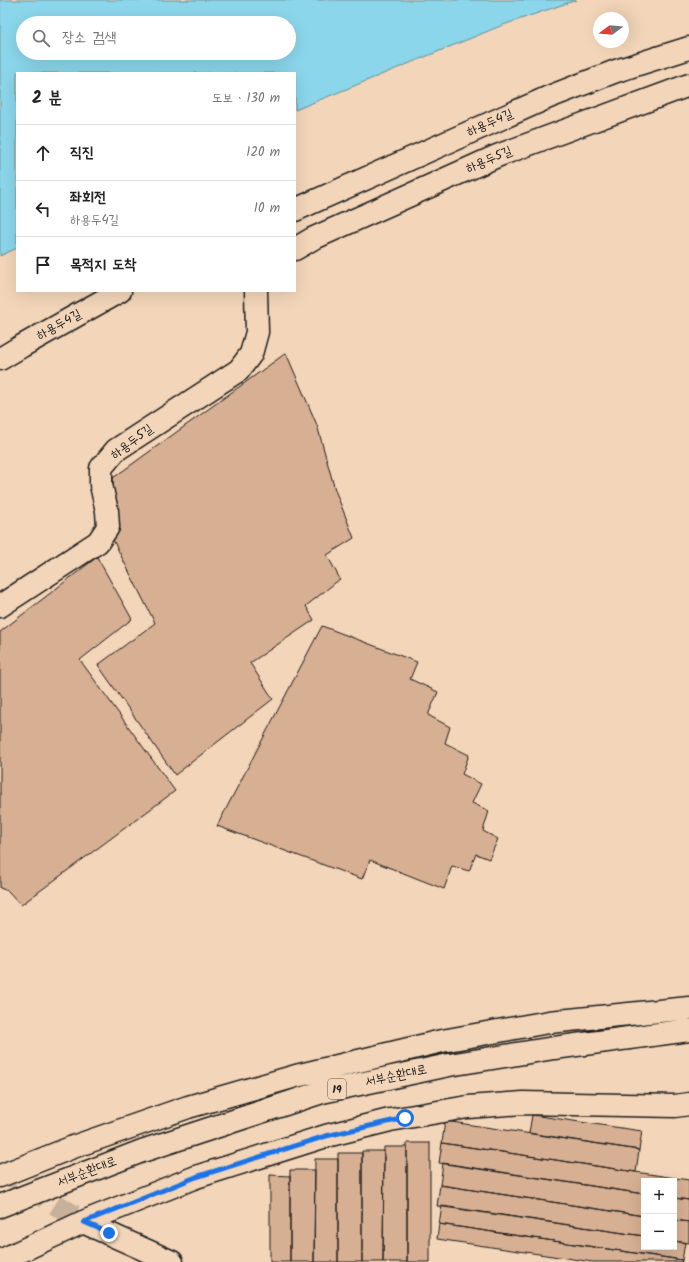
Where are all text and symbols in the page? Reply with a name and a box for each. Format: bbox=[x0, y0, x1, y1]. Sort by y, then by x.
north arrow bbox=[593, 12, 629, 48]
search box bbox=[16, 16, 296, 60]
text: 장소 검색 bbox=[62, 26, 116, 50]
icon: search bbox=[30, 27, 52, 49]
text: 2 분 bbox=[32, 85, 62, 112]
text: 도보 · 130 m bbox=[212, 88, 280, 109]
street label: 하용두4길 bbox=[463, 103, 517, 143]
text: 직진 bbox=[70, 141, 94, 165]
street label: 하용두5길 bbox=[462, 141, 516, 179]
icon: ahead bbox=[32, 142, 54, 164]
text: 120 m bbox=[246, 142, 280, 163]
text: 좌회전 bbox=[70, 186, 106, 210]
icon: left bbox=[32, 198, 54, 220]
text: 10 m bbox=[254, 198, 280, 219]
text: 하용두4길 bbox=[70, 210, 119, 231]
text: 목적지 도착 bbox=[70, 253, 136, 277]
icon: arrive bbox=[32, 254, 54, 276]
street label: 하용두4길 bbox=[32, 304, 86, 346]
street label: 하용두5길 bbox=[106, 419, 158, 465]
street label: 서부순환대로 bbox=[363, 1059, 429, 1093]
road number: 19 bbox=[328, 1079, 346, 1099]
route start bbox=[396, 1109, 414, 1127]
street label: 서부순환대로 bbox=[54, 1151, 120, 1193]
map controls bbox=[641, 1178, 677, 1250]
button: + bbox=[641, 1178, 677, 1214]
button: − bbox=[641, 1214, 677, 1250]
route end bbox=[100, 1224, 118, 1242]

